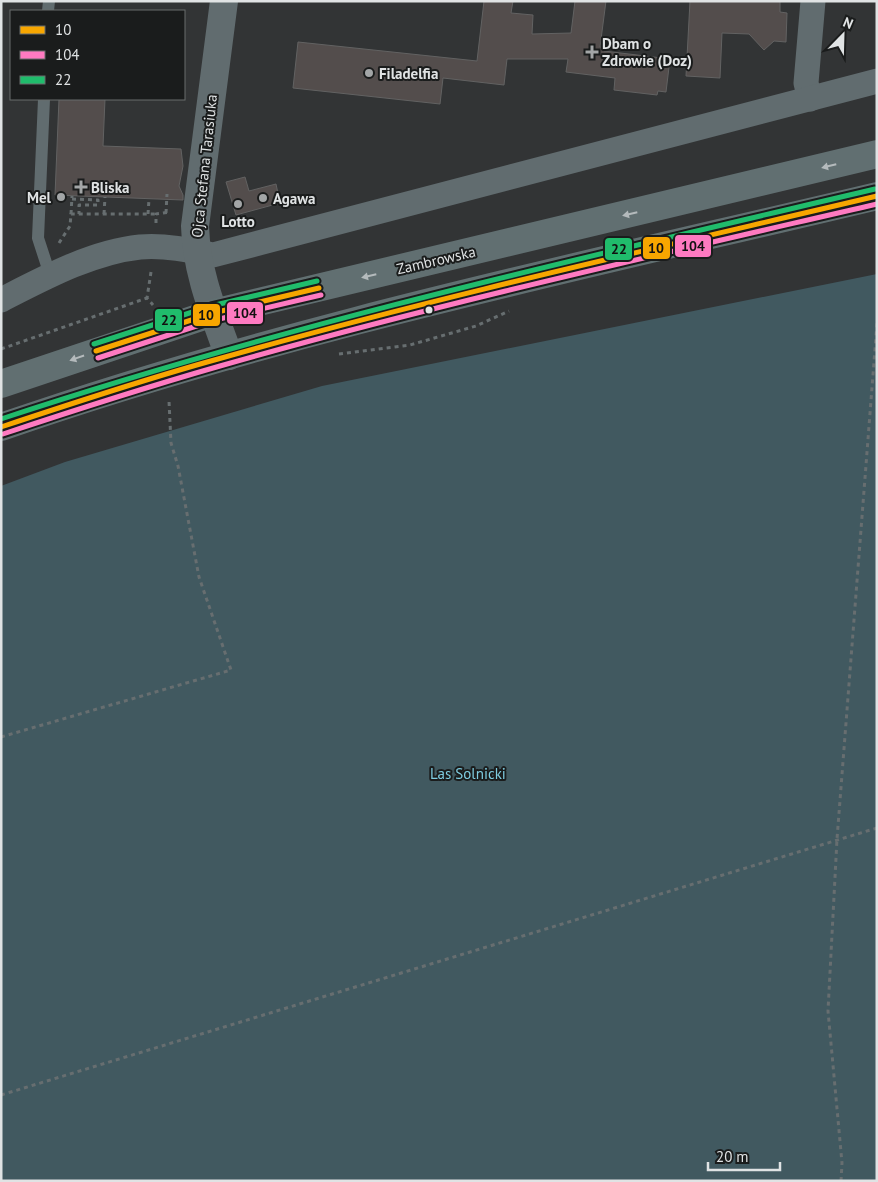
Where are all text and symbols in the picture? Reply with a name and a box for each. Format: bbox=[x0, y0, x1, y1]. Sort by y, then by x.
legend bbox=[10, 10, 185, 100]
north arrow bbox=[818, 10, 868, 60]
text: N bbox=[840, 13, 856, 33]
text: 10 bbox=[55, 20, 71, 39]
place label: Dbam o Zdrowie (Doz) bbox=[602, 34, 692, 70]
text: 104 bbox=[55, 45, 80, 64]
marker: Dbam o Zdrowie (Doz) bbox=[586, 46, 598, 58]
place label: Filadelfia bbox=[379, 64, 438, 83]
marker: Filadelfia bbox=[363, 67, 375, 79]
text: 22 bbox=[55, 70, 71, 89]
street label: Ojca Stefana Tarasiuka bbox=[187, 93, 221, 239]
one-way arrow bbox=[822, 162, 837, 170]
place label: Bliska bbox=[91, 178, 129, 197]
marker: Bliska bbox=[75, 181, 87, 193]
place label: Mel bbox=[27, 188, 52, 207]
place label: Agawa bbox=[273, 189, 316, 208]
marker: Mel bbox=[55, 191, 67, 203]
marker: Agawa bbox=[257, 192, 269, 204]
marker: Lotto bbox=[232, 198, 244, 210]
one-way arrow bbox=[622, 210, 637, 218]
place label: Lotto bbox=[221, 212, 255, 231]
line badge: 104 bbox=[674, 234, 712, 258]
line badge: 10 bbox=[642, 236, 671, 260]
line badge: 22 bbox=[604, 237, 633, 261]
text: 104 bbox=[681, 237, 705, 255]
text: 10 bbox=[648, 239, 664, 257]
text: 22 bbox=[611, 240, 627, 258]
street label: Zambrowska bbox=[395, 242, 477, 278]
one-way arrow bbox=[362, 272, 377, 280]
line badge: 104 bbox=[226, 301, 264, 325]
line badge: 10 bbox=[192, 303, 221, 327]
text: 104 bbox=[233, 304, 257, 322]
unlabelled marker bbox=[424, 305, 434, 315]
text: 10 bbox=[198, 306, 214, 324]
line badge: 22 bbox=[154, 308, 183, 332]
text: 22 bbox=[161, 311, 177, 329]
one-way arrow bbox=[69, 354, 84, 362]
park label: Las Solnicki bbox=[430, 764, 506, 783]
scale bar bbox=[708, 1140, 780, 1172]
text: 20 m bbox=[716, 1147, 749, 1166]

